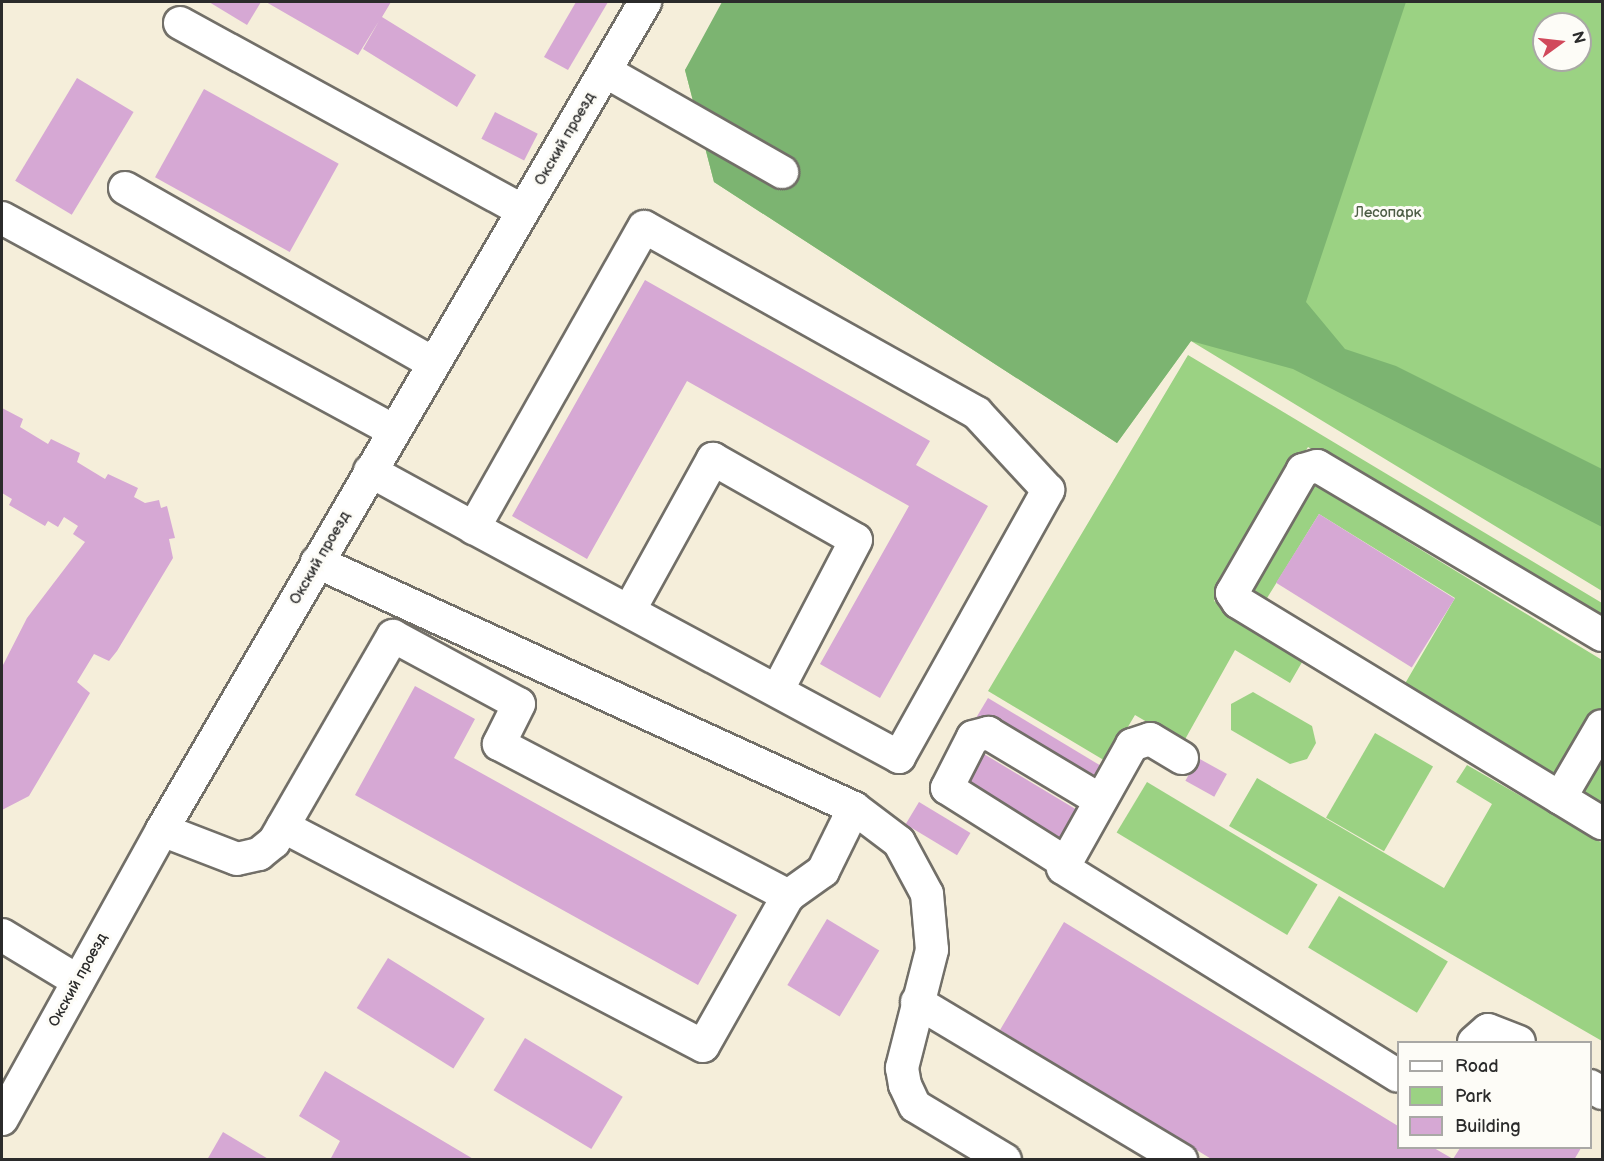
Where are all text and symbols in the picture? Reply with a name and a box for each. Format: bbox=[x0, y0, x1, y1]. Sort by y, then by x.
north arrow bbox=[1532, 12, 1592, 72]
text: N bbox=[1567, 29, 1589, 46]
street label: Окский проезд bbox=[531, 89, 599, 189]
park label: Лесопарк bbox=[1354, 204, 1422, 222]
street label: Окский проезд bbox=[286, 508, 354, 608]
street label: Окский проезд bbox=[45, 930, 111, 1030]
legend bbox=[1397, 1041, 1592, 1149]
text: Road bbox=[1455, 1056, 1499, 1077]
text: Park bbox=[1455, 1086, 1491, 1107]
text: Building bbox=[1455, 1116, 1521, 1137]

